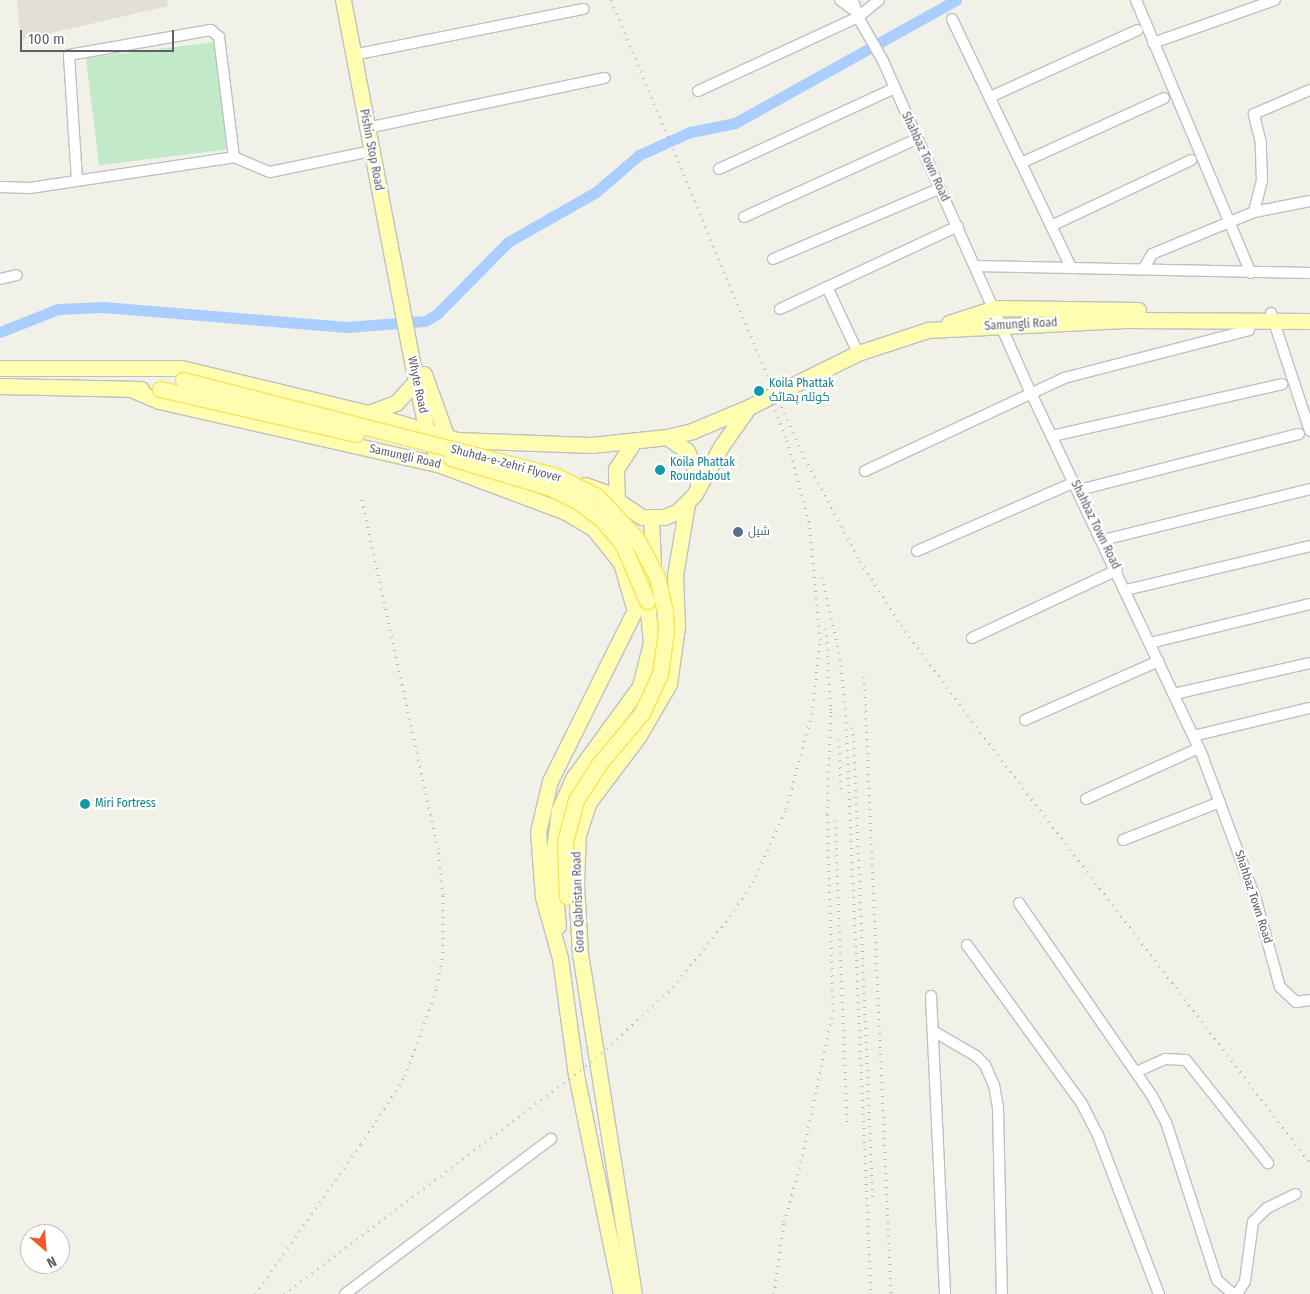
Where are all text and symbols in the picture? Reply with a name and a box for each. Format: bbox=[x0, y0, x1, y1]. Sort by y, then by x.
scale bar bbox=[22, 20, 176, 52]
text: 100 m bbox=[28, 30, 65, 48]
street label: Pishin Stop Road bbox=[356, 108, 386, 192]
street label: Shahbaz Town Road bbox=[898, 110, 952, 204]
street label: Samungli Road bbox=[984, 316, 1058, 334]
street label: Whyte Road bbox=[404, 355, 430, 415]
place label: Koila Phattak کوئلہ پھاٹک bbox=[769, 377, 834, 405]
marker: Koila Phattak کوئلہ پھاٹک bbox=[753, 385, 765, 397]
street label: Samungli Road bbox=[368, 442, 442, 472]
street label: Shuhda-e-Zehri Flyover bbox=[449, 442, 563, 486]
place label: Koila Phattak Roundabout bbox=[670, 456, 735, 484]
marker: Koila Phattak Roundabout bbox=[654, 464, 666, 476]
street label: Shahbaz Town Road bbox=[1067, 478, 1123, 572]
place label: شیل bbox=[748, 525, 770, 539]
marker: شیل bbox=[732, 526, 744, 538]
place label: Miri Fortress bbox=[95, 797, 156, 811]
marker: Miri Fortress bbox=[79, 798, 91, 810]
street label: Shahbaz Town Road bbox=[1231, 849, 1275, 945]
street label: Gora Qabristan Road bbox=[570, 851, 588, 953]
north arrow bbox=[20, 1224, 70, 1274]
text: N bbox=[44, 1252, 59, 1271]

